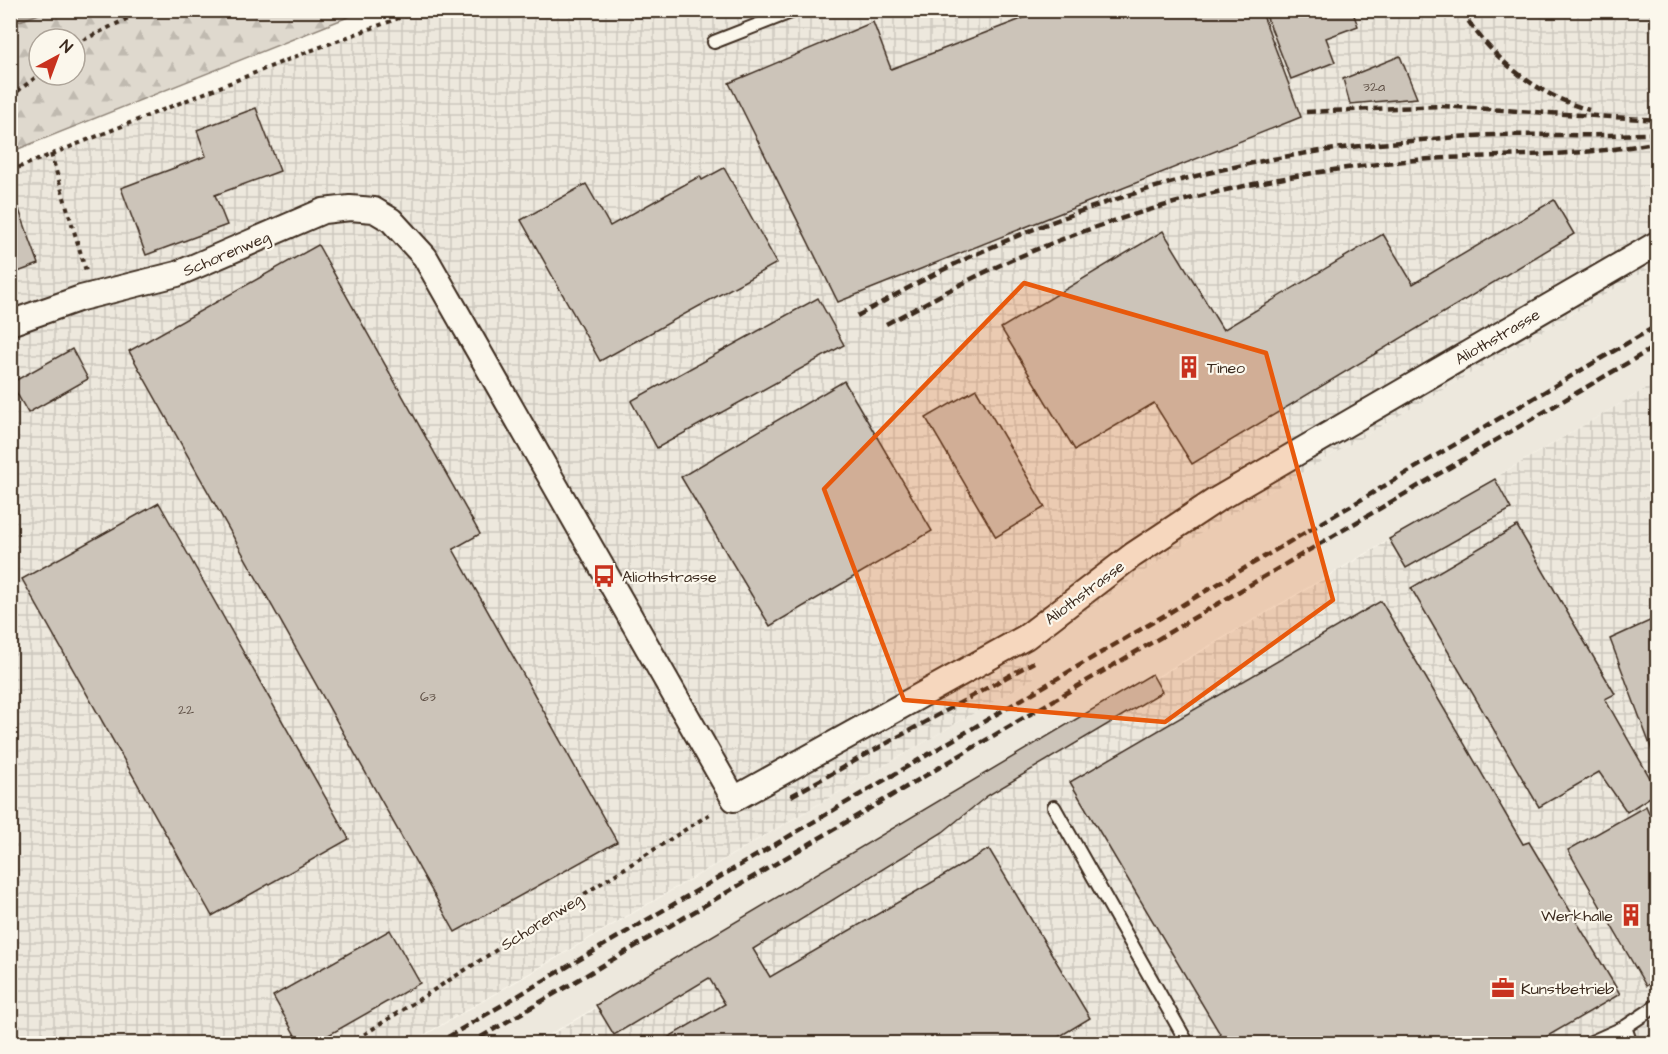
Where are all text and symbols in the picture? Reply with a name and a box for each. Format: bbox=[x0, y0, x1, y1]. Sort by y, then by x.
north arrow bbox=[27, 27, 87, 87]
text: N bbox=[55, 35, 77, 58]
house number: 32a bbox=[1363, 77, 1385, 97]
street label: Schorenweg bbox=[179, 226, 274, 283]
street label: Aliothstrasse bbox=[1451, 303, 1544, 370]
building icon: Tineo bbox=[1176, 354, 1202, 380]
place label: Tineo bbox=[1207, 357, 1245, 379]
street label: Aliothstrasse bbox=[1040, 555, 1129, 630]
bus stop icon: Aliothstrasse bbox=[591, 563, 617, 589]
place label: Aliothstrasse bbox=[622, 566, 717, 588]
house number: 63 bbox=[420, 687, 436, 707]
house number: 22 bbox=[178, 700, 194, 720]
street label: Schorenweg bbox=[496, 888, 587, 957]
building icon: Werkhalle bbox=[1618, 902, 1644, 928]
place label: Werkhalle bbox=[1541, 905, 1613, 927]
office icon: Kunstbetrieb bbox=[1490, 975, 1516, 1001]
place label: Kunstbetrieb bbox=[1521, 978, 1614, 1000]

